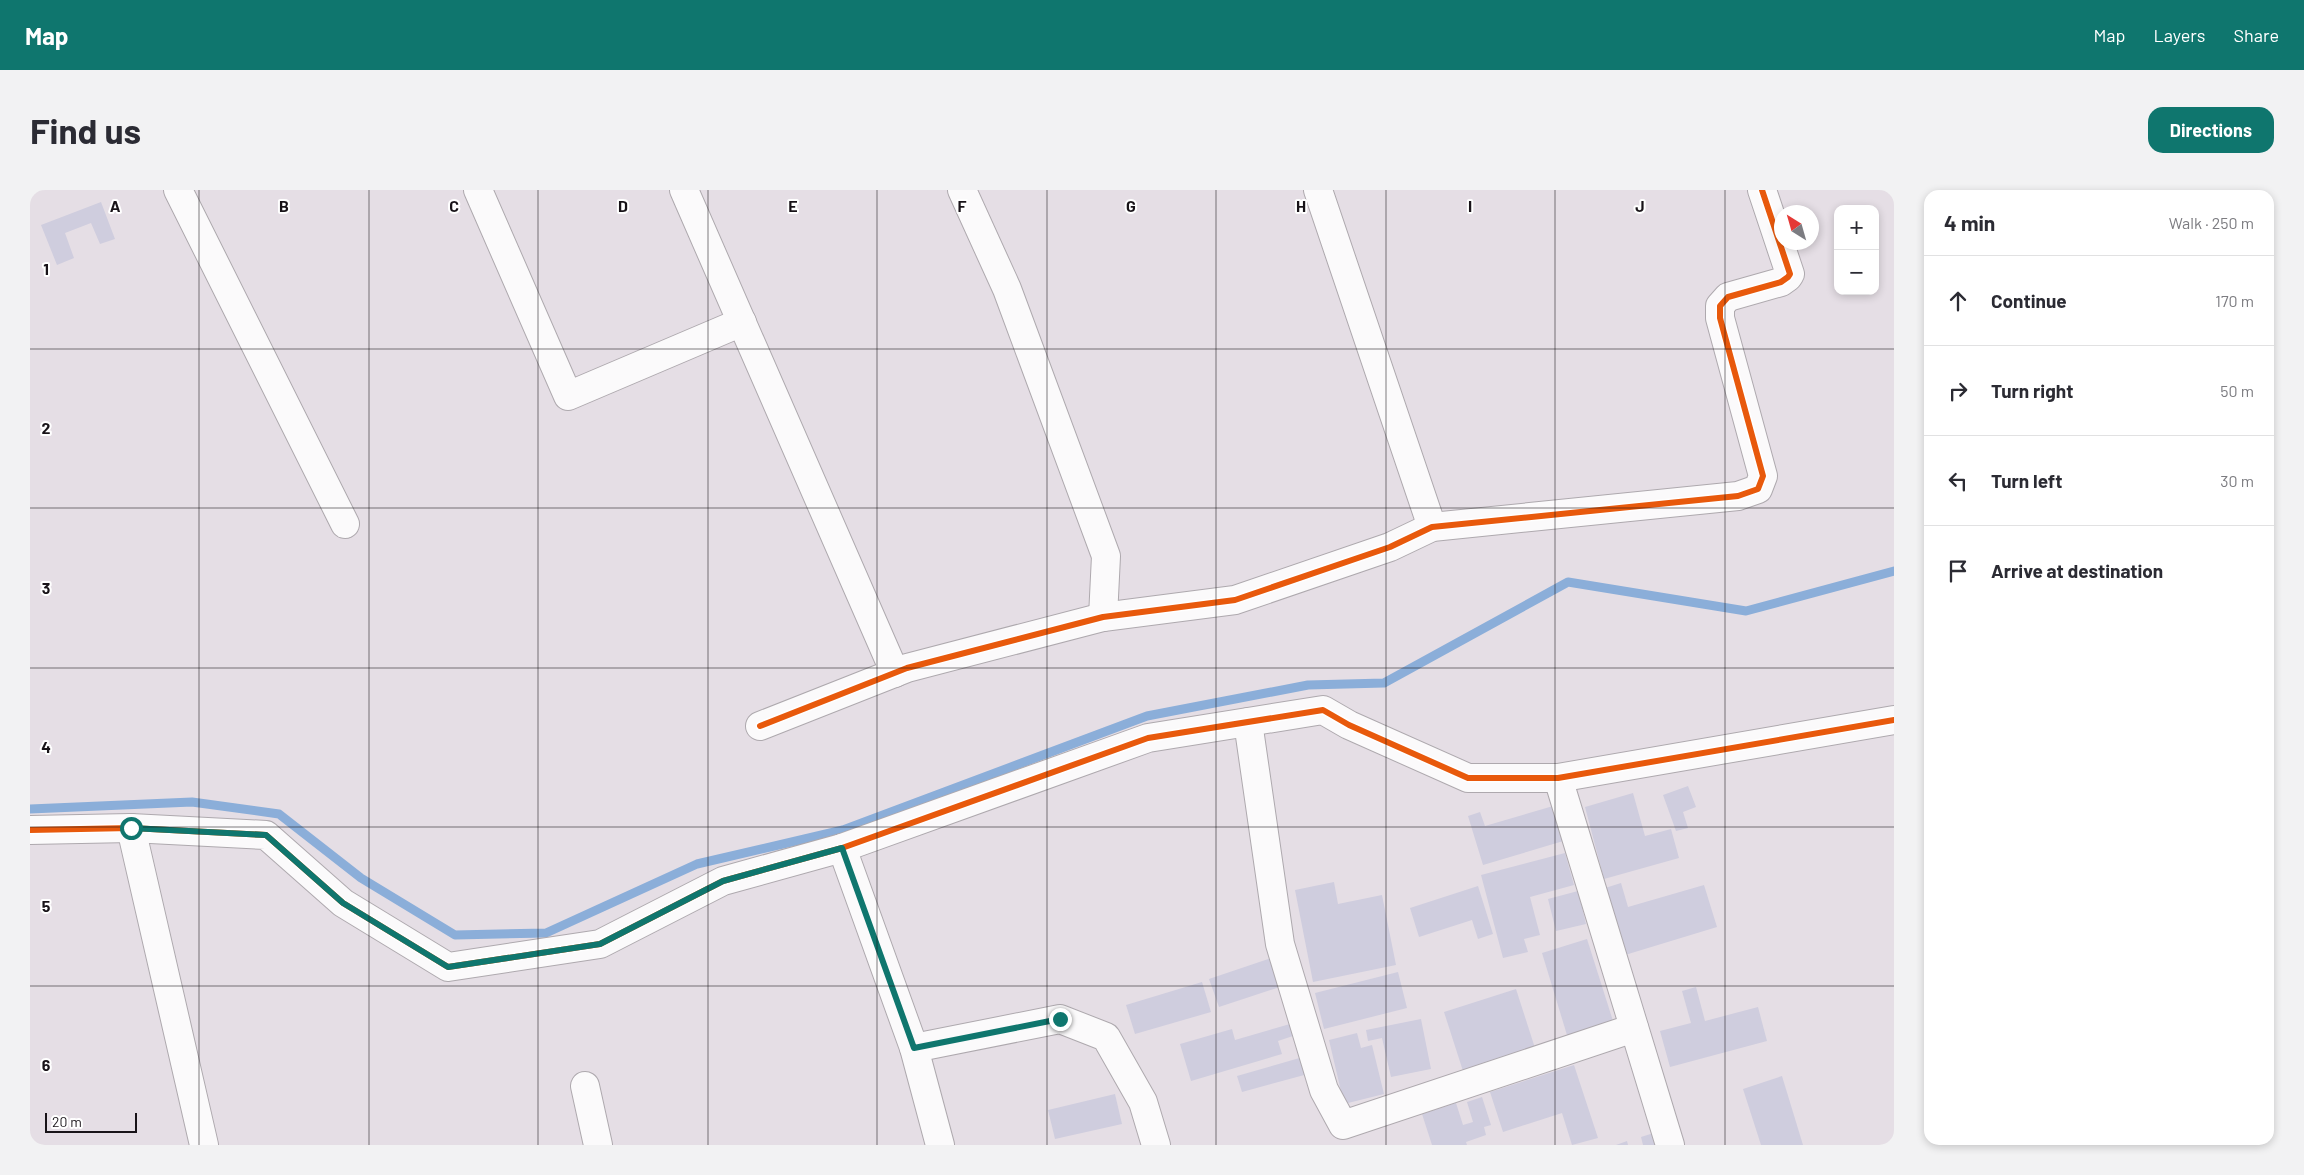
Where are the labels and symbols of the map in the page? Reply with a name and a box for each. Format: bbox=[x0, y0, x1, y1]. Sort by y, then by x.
text: A bbox=[110, 196, 121, 215]
text: B bbox=[279, 196, 289, 215]
text: C bbox=[449, 196, 459, 215]
text: D bbox=[618, 196, 628, 215]
text: E bbox=[788, 196, 798, 215]
text: F bbox=[958, 196, 967, 215]
text: G bbox=[1126, 196, 1136, 215]
text: H bbox=[1296, 196, 1306, 215]
text: I bbox=[1468, 196, 1472, 215]
text: J bbox=[1635, 196, 1645, 215]
north arrow bbox=[1774, 205, 1819, 250]
text: 1 bbox=[43, 259, 49, 278]
text: 2 bbox=[42, 418, 51, 437]
text: 3 bbox=[42, 578, 50, 597]
text: 4 bbox=[41, 737, 51, 756]
route start bbox=[120, 817, 143, 840]
text: 5 bbox=[42, 896, 51, 915]
route end bbox=[1049, 1008, 1072, 1031]
text: 6 bbox=[42, 1055, 51, 1074]
scale bar bbox=[45, 1110, 138, 1133]

